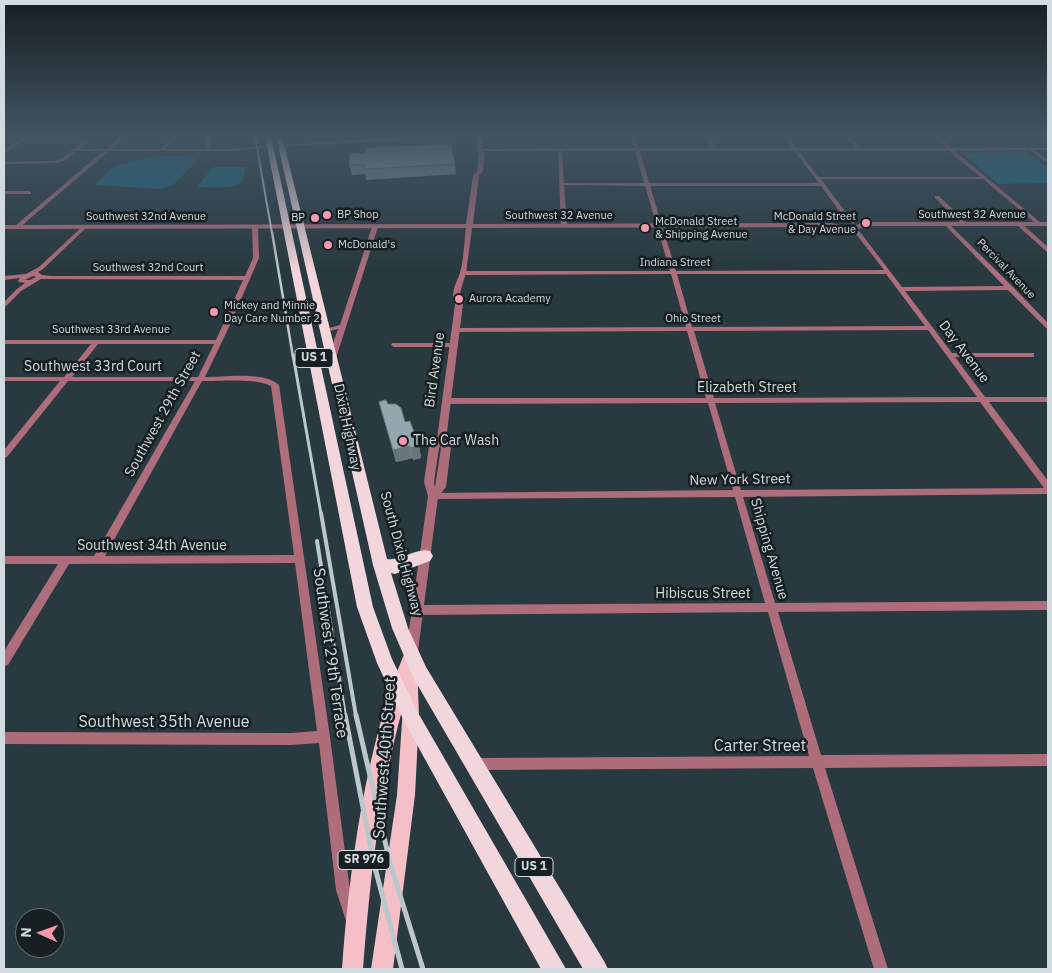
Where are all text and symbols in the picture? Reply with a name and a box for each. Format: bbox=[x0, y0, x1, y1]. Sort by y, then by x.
place label: BP Shop bbox=[337, 208, 379, 222]
street label: Southwest 32 Avenue bbox=[918, 208, 1026, 222]
marker: BP Shop bbox=[321, 209, 333, 221]
street label: Southwest 32 Avenue bbox=[505, 209, 613, 223]
street label: Southwest 32nd Avenue bbox=[86, 210, 206, 224]
place label: McDonald Street & Day Avenue bbox=[774, 210, 856, 236]
place label: BP bbox=[291, 211, 305, 225]
marker: BP bbox=[309, 212, 321, 224]
place label: McDonald Street & Shipping Avenue bbox=[655, 215, 748, 241]
marker: McDonald Street & Day Avenue bbox=[860, 217, 872, 229]
marker: McDonald Street & Shipping Avenue bbox=[639, 222, 651, 234]
street label: Percival Avenue bbox=[974, 236, 1038, 302]
place label: McDonald's bbox=[338, 238, 396, 252]
marker: McDonald's bbox=[322, 239, 334, 251]
street label: Indiana Street bbox=[640, 256, 710, 270]
street label: Southwest 32nd Court bbox=[93, 261, 203, 275]
place label: Aurora Academy bbox=[469, 292, 551, 306]
marker: Aurora Academy bbox=[453, 293, 465, 305]
place label: Mickey and Minnie Day Care Number 2 bbox=[224, 299, 320, 325]
marker: Mickey and Minnie Day Care Number 2 bbox=[208, 306, 220, 318]
street label: Ohio Street bbox=[665, 312, 721, 326]
street label: Day Avenue bbox=[935, 317, 993, 387]
street label: Southwest 33rd Avenue bbox=[52, 323, 170, 337]
street label: Bird Avenue bbox=[421, 331, 449, 409]
street label: Southwest 29th Street bbox=[121, 348, 205, 480]
road number: US 1 bbox=[295, 348, 333, 368]
street label: Southwest 33rd Court bbox=[24, 359, 162, 375]
street label: Elizabeth Street bbox=[697, 380, 797, 396]
street label: Dixie Highway bbox=[330, 382, 364, 472]
place label: The Car Wash bbox=[413, 433, 499, 449]
marker: The Car Wash bbox=[397, 435, 409, 447]
street label: New York Street bbox=[689, 471, 791, 489]
street label: South Dixie Highway bbox=[376, 490, 426, 618]
street label: Shipping Avenue bbox=[746, 496, 792, 602]
street label: Southwest 34th Avenue bbox=[77, 538, 227, 554]
street label: Southwest 29th Terrace bbox=[309, 567, 351, 739]
street label: Hibiscus Street bbox=[655, 586, 751, 602]
street label: Southwest 40th Street bbox=[370, 677, 400, 839]
street label: Southwest 35th Avenue bbox=[78, 712, 250, 732]
street label: Carter Street bbox=[714, 736, 806, 756]
road number: SR 976 bbox=[338, 850, 390, 870]
road number: US 1 bbox=[515, 858, 553, 876]
north arrow bbox=[15, 908, 65, 958]
text: N bbox=[17, 927, 35, 938]

